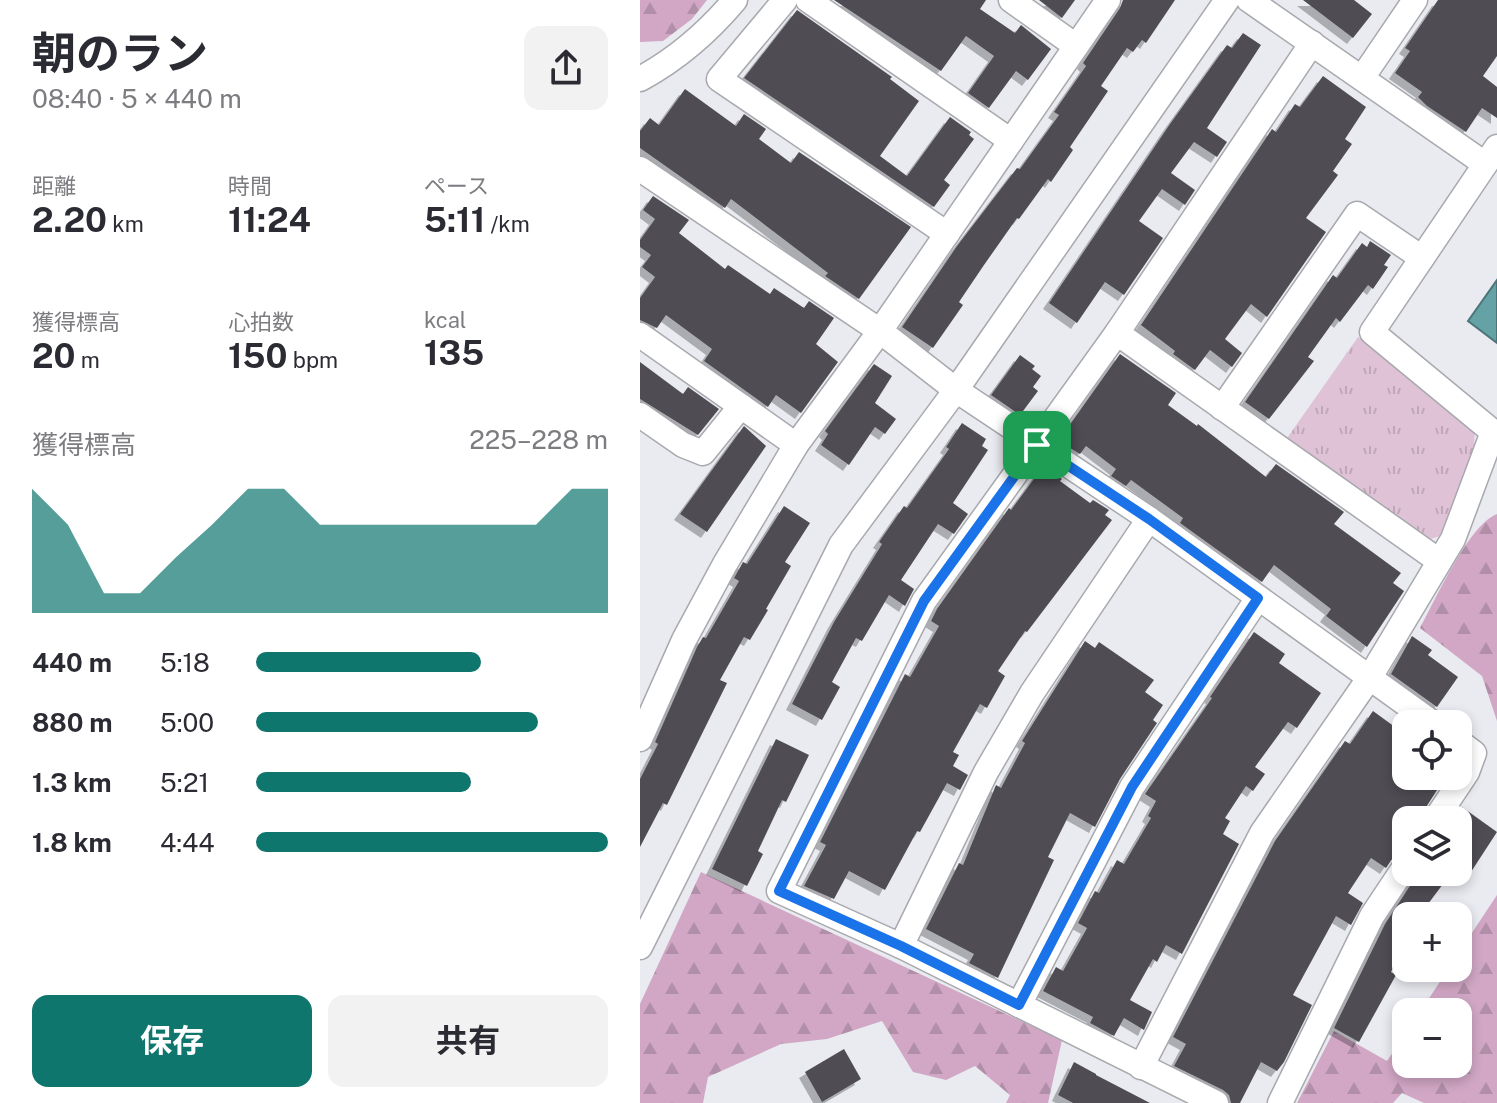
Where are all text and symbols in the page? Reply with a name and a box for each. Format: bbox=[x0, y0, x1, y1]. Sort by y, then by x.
button: share bbox=[524, 26, 608, 110]
text: 朝のラン bbox=[32, 27, 208, 79]
text: 08:40 · 5 × 440 m bbox=[32, 83, 242, 114]
text: 距離 bbox=[32, 173, 76, 199]
text: 時間 bbox=[228, 173, 272, 199]
text: ペース bbox=[424, 173, 489, 199]
text: 2.20 bbox=[32, 200, 107, 240]
text: 11:24 bbox=[228, 200, 311, 240]
text: 5:11 bbox=[424, 200, 485, 240]
text: km bbox=[107, 211, 144, 237]
text: /km bbox=[485, 211, 530, 237]
text: kcal bbox=[424, 307, 466, 333]
text: 獲得標高 bbox=[32, 309, 120, 335]
text: 心拍数 bbox=[228, 309, 294, 335]
text: 135 bbox=[424, 333, 484, 373]
text: 20 bbox=[32, 336, 76, 376]
text: 150 bbox=[228, 336, 287, 376]
text: m bbox=[76, 347, 100, 373]
text: bpm bbox=[287, 347, 338, 373]
pin bbox=[1003, 411, 1071, 479]
icon: arrive bbox=[1015, 423, 1059, 467]
text: 225–228 m bbox=[469, 424, 608, 455]
text: 獲得標高 bbox=[32, 429, 136, 460]
text: 440 m bbox=[32, 647, 112, 678]
text: 5:18 bbox=[160, 647, 210, 678]
text: 880 m bbox=[32, 707, 113, 738]
text: 5:00 bbox=[160, 707, 214, 738]
map controls bbox=[1392, 710, 1472, 1078]
button: locate bbox=[1392, 710, 1472, 790]
text: 1.3 km bbox=[32, 767, 112, 798]
text: 5:21 bbox=[160, 767, 209, 798]
button: layers bbox=[1392, 806, 1472, 886]
text: 1.8 km bbox=[32, 827, 112, 858]
text: 4:44 bbox=[160, 827, 215, 858]
button: + bbox=[1392, 902, 1472, 982]
button: 保存 bbox=[32, 995, 312, 1087]
button: 共有 bbox=[328, 995, 608, 1087]
button: − bbox=[1392, 998, 1472, 1078]

